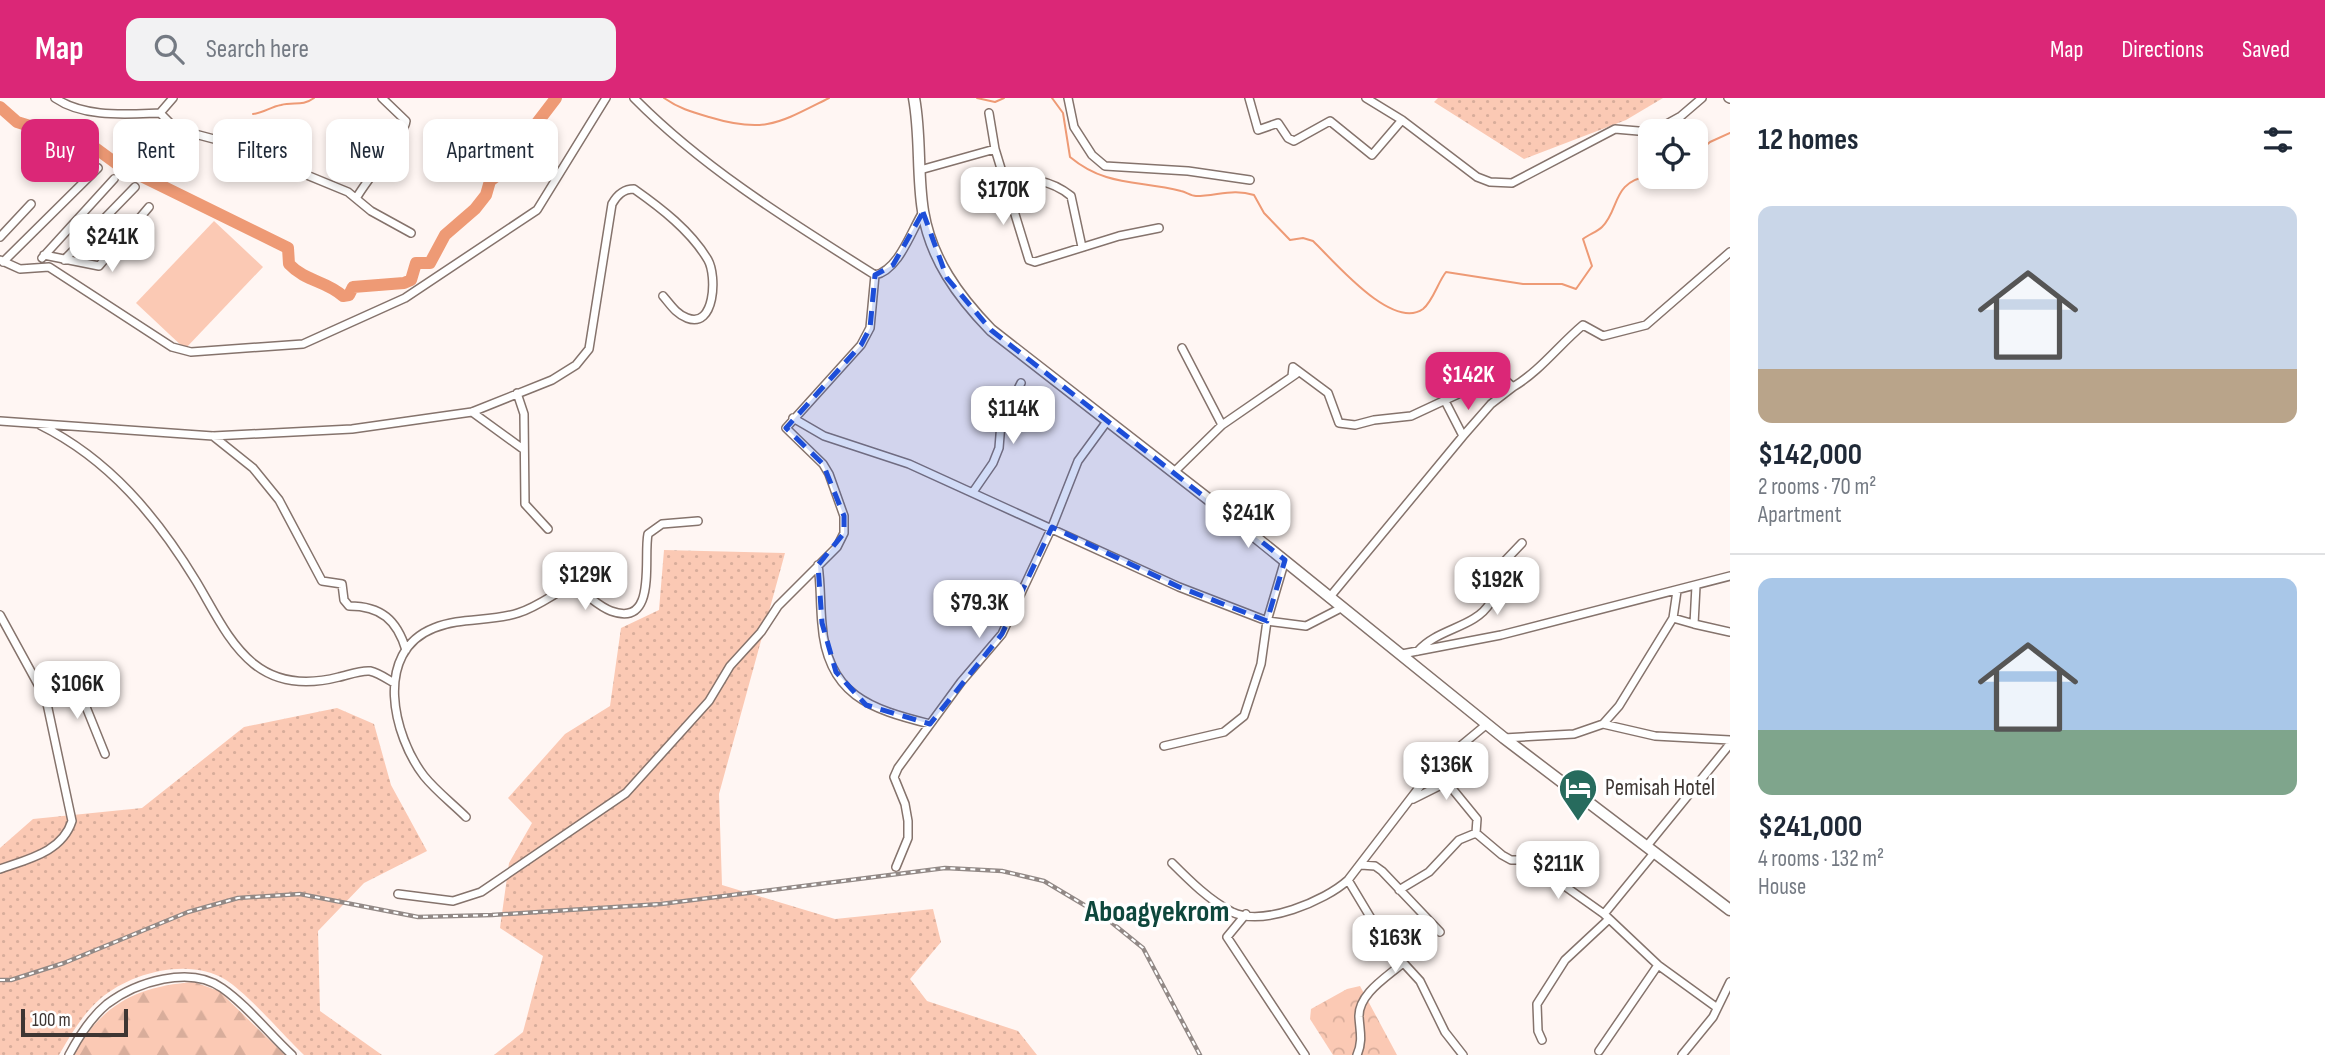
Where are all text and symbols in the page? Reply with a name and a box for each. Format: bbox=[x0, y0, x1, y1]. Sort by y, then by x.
search box bbox=[126, 18, 616, 81]
text: Map bbox=[35, 29, 84, 69]
icon: search bbox=[150, 30, 188, 68]
text: Search here bbox=[206, 34, 309, 65]
text: Map bbox=[2050, 35, 2083, 64]
text: Directions bbox=[2121, 35, 2204, 64]
text: Saved bbox=[2242, 35, 2290, 64]
chip: Buy bbox=[21, 119, 99, 182]
chip: Rent bbox=[113, 119, 199, 182]
chip: Filters bbox=[213, 119, 312, 182]
chip: New bbox=[326, 119, 409, 182]
chip: Apartment bbox=[423, 119, 558, 182]
map controls bbox=[1638, 119, 1708, 189]
button: locate bbox=[1638, 119, 1708, 189]
icon: filters bbox=[2259, 121, 2297, 159]
text: 12 homes bbox=[1758, 122, 1859, 158]
pin: $170K bbox=[954, 167, 1052, 227]
text: $170K bbox=[977, 176, 1029, 204]
pin: $241K bbox=[63, 214, 161, 274]
text: $241K bbox=[85, 223, 139, 251]
icon: home bbox=[1965, 252, 2091, 378]
pin: $142K bbox=[1419, 352, 1517, 412]
text: $142K bbox=[1441, 361, 1495, 389]
pin: $114K bbox=[964, 386, 1062, 446]
text: $114K bbox=[987, 395, 1039, 423]
text: $142,000 bbox=[1758, 437, 1862, 473]
text: 2 rooms · 70 m² bbox=[1758, 473, 1876, 501]
pin: $241K bbox=[1199, 490, 1297, 550]
text: $241K bbox=[1221, 499, 1275, 527]
text: Apartment bbox=[1758, 501, 1842, 529]
pin: $129K bbox=[536, 552, 634, 612]
pin: $192K bbox=[1448, 558, 1546, 617]
text: $129K bbox=[558, 561, 612, 589]
text: $192K bbox=[1470, 566, 1524, 594]
pin: $79.3K bbox=[922, 580, 1036, 640]
text: $79.3K bbox=[949, 589, 1009, 617]
icon: home bbox=[1965, 624, 2091, 750]
pin: $106K bbox=[28, 662, 126, 721]
text: $106K bbox=[50, 670, 104, 698]
pin: $136K bbox=[1397, 742, 1495, 802]
text: $136K bbox=[1419, 751, 1473, 779]
hotel icon: Pemisah Hotel bbox=[1557, 767, 1599, 822]
place label: Pemisah Hotel bbox=[1605, 774, 1715, 802]
text: $241,000 bbox=[1758, 809, 1862, 845]
pin: $211K bbox=[1509, 842, 1607, 901]
text: 4 rooms · 132 m² bbox=[1758, 845, 1884, 873]
text: $211K bbox=[1532, 850, 1584, 878]
text: House bbox=[1758, 873, 1806, 901]
district label: Aboagyekrom bbox=[1084, 894, 1229, 930]
pin: $163K bbox=[1346, 916, 1444, 975]
text: $163K bbox=[1368, 924, 1422, 952]
scale bar bbox=[21, 1006, 128, 1038]
text: 100 m bbox=[32, 1009, 71, 1032]

